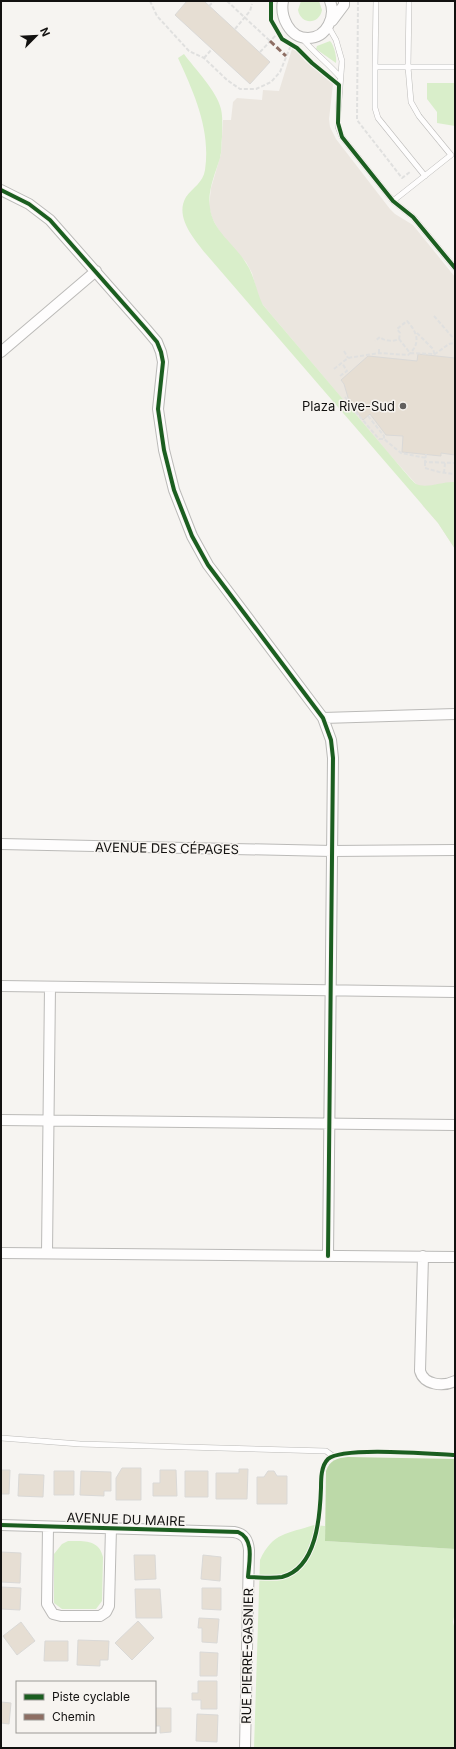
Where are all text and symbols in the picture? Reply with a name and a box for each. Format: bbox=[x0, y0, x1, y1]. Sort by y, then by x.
north arrow bbox=[16, 16, 56, 56]
text: N bbox=[37, 25, 53, 39]
place label: Plaza Rive-Sud bbox=[302, 398, 395, 414]
marker: Plaza Rive-Sud bbox=[398, 401, 408, 411]
street label: AVENUE DES CÉPAGES bbox=[95, 839, 239, 857]
street label: AVENUE DU MAIRE bbox=[66, 1509, 186, 1529]
street label: RUE PIERRE-GASNIER bbox=[238, 1588, 256, 1724]
legend bbox=[16, 1681, 156, 1733]
text: Piste cyclable bbox=[52, 1689, 130, 1704]
text: Chemin bbox=[52, 1709, 95, 1724]

